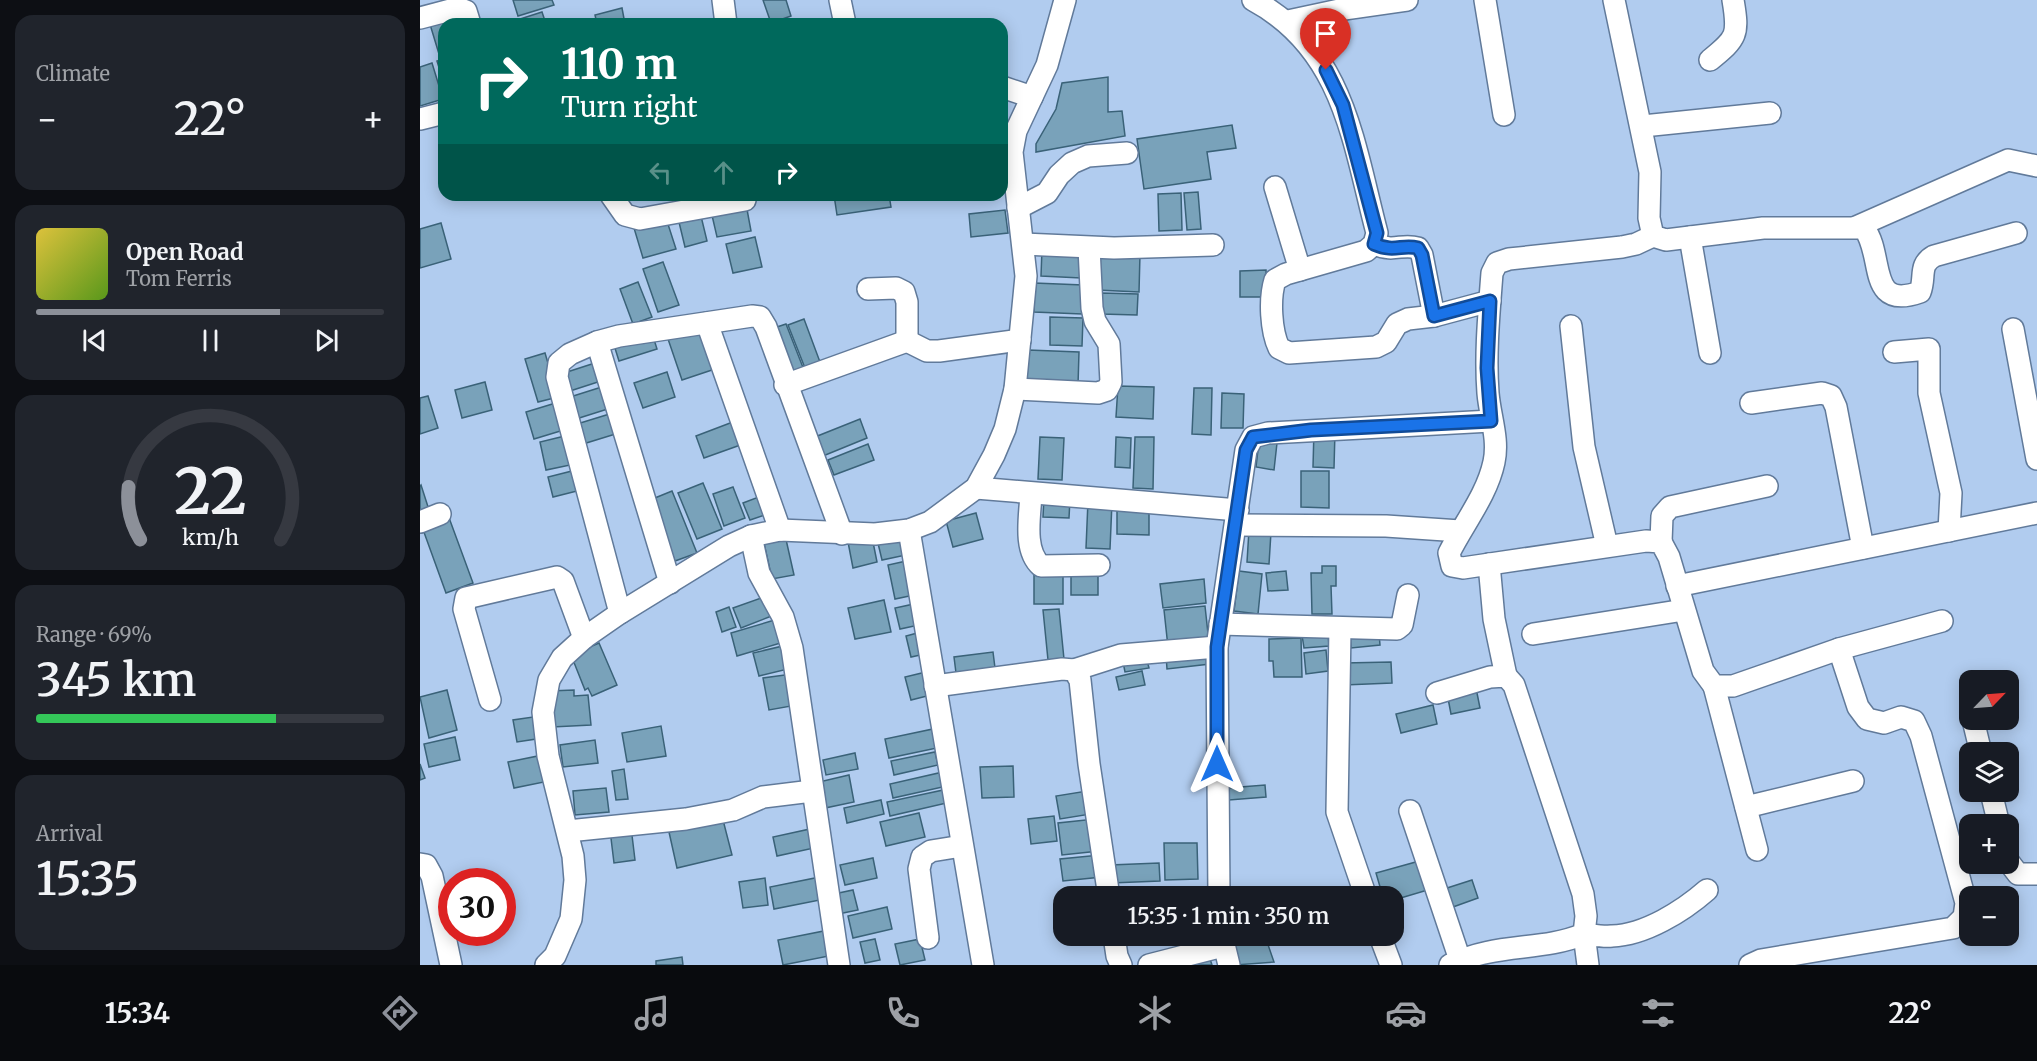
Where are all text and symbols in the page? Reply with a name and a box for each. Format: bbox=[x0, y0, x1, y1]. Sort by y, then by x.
pin bbox=[1300, 8, 1351, 70]
icon: arrive bbox=[1309, 17, 1342, 50]
text: 110 m bbox=[561, 38, 677, 90]
icon: right bbox=[462, 42, 540, 120]
text: Climate bbox=[36, 61, 110, 86]
text: Turn right bbox=[561, 90, 698, 124]
text: 22° bbox=[174, 91, 246, 147]
text: − bbox=[36, 99, 58, 140]
text: + bbox=[362, 99, 384, 140]
icon: left bbox=[644, 156, 677, 189]
icon: ahead bbox=[707, 156, 740, 189]
icon: right bbox=[770, 156, 803, 189]
text: Open Road bbox=[126, 238, 244, 266]
text: Tom Ferris bbox=[126, 266, 232, 291]
icon: previous bbox=[78, 324, 111, 357]
icon: pause bbox=[194, 324, 227, 357]
icon: next bbox=[310, 324, 343, 357]
text: 22 bbox=[174, 453, 246, 531]
text: km/h bbox=[182, 524, 238, 551]
text: Range · 69% bbox=[36, 622, 152, 647]
text: 345 km bbox=[36, 652, 196, 708]
north arrow bbox=[1959, 670, 2019, 730]
map controls bbox=[1959, 670, 2019, 946]
position arrow bbox=[1185, 732, 1249, 796]
button: layers bbox=[1959, 742, 2019, 802]
button: + bbox=[1959, 814, 2019, 874]
text: Arrival bbox=[36, 821, 103, 846]
text: 15:35 bbox=[36, 851, 139, 907]
speed limit sign: 30 bbox=[438, 868, 516, 946]
button: − bbox=[1959, 886, 2019, 946]
text: 15:35 · 1 min · 350 m bbox=[1128, 902, 1329, 930]
icon: directions bbox=[379, 992, 421, 1034]
icon: music bbox=[631, 992, 673, 1034]
icon: phone bbox=[882, 992, 924, 1034]
icon: climate bbox=[1134, 992, 1176, 1034]
icon: car bbox=[1385, 992, 1427, 1034]
icon: filters bbox=[1637, 992, 1679, 1034]
text: 15:34 bbox=[105, 996, 170, 1030]
text: 22° bbox=[1888, 996, 1932, 1030]

